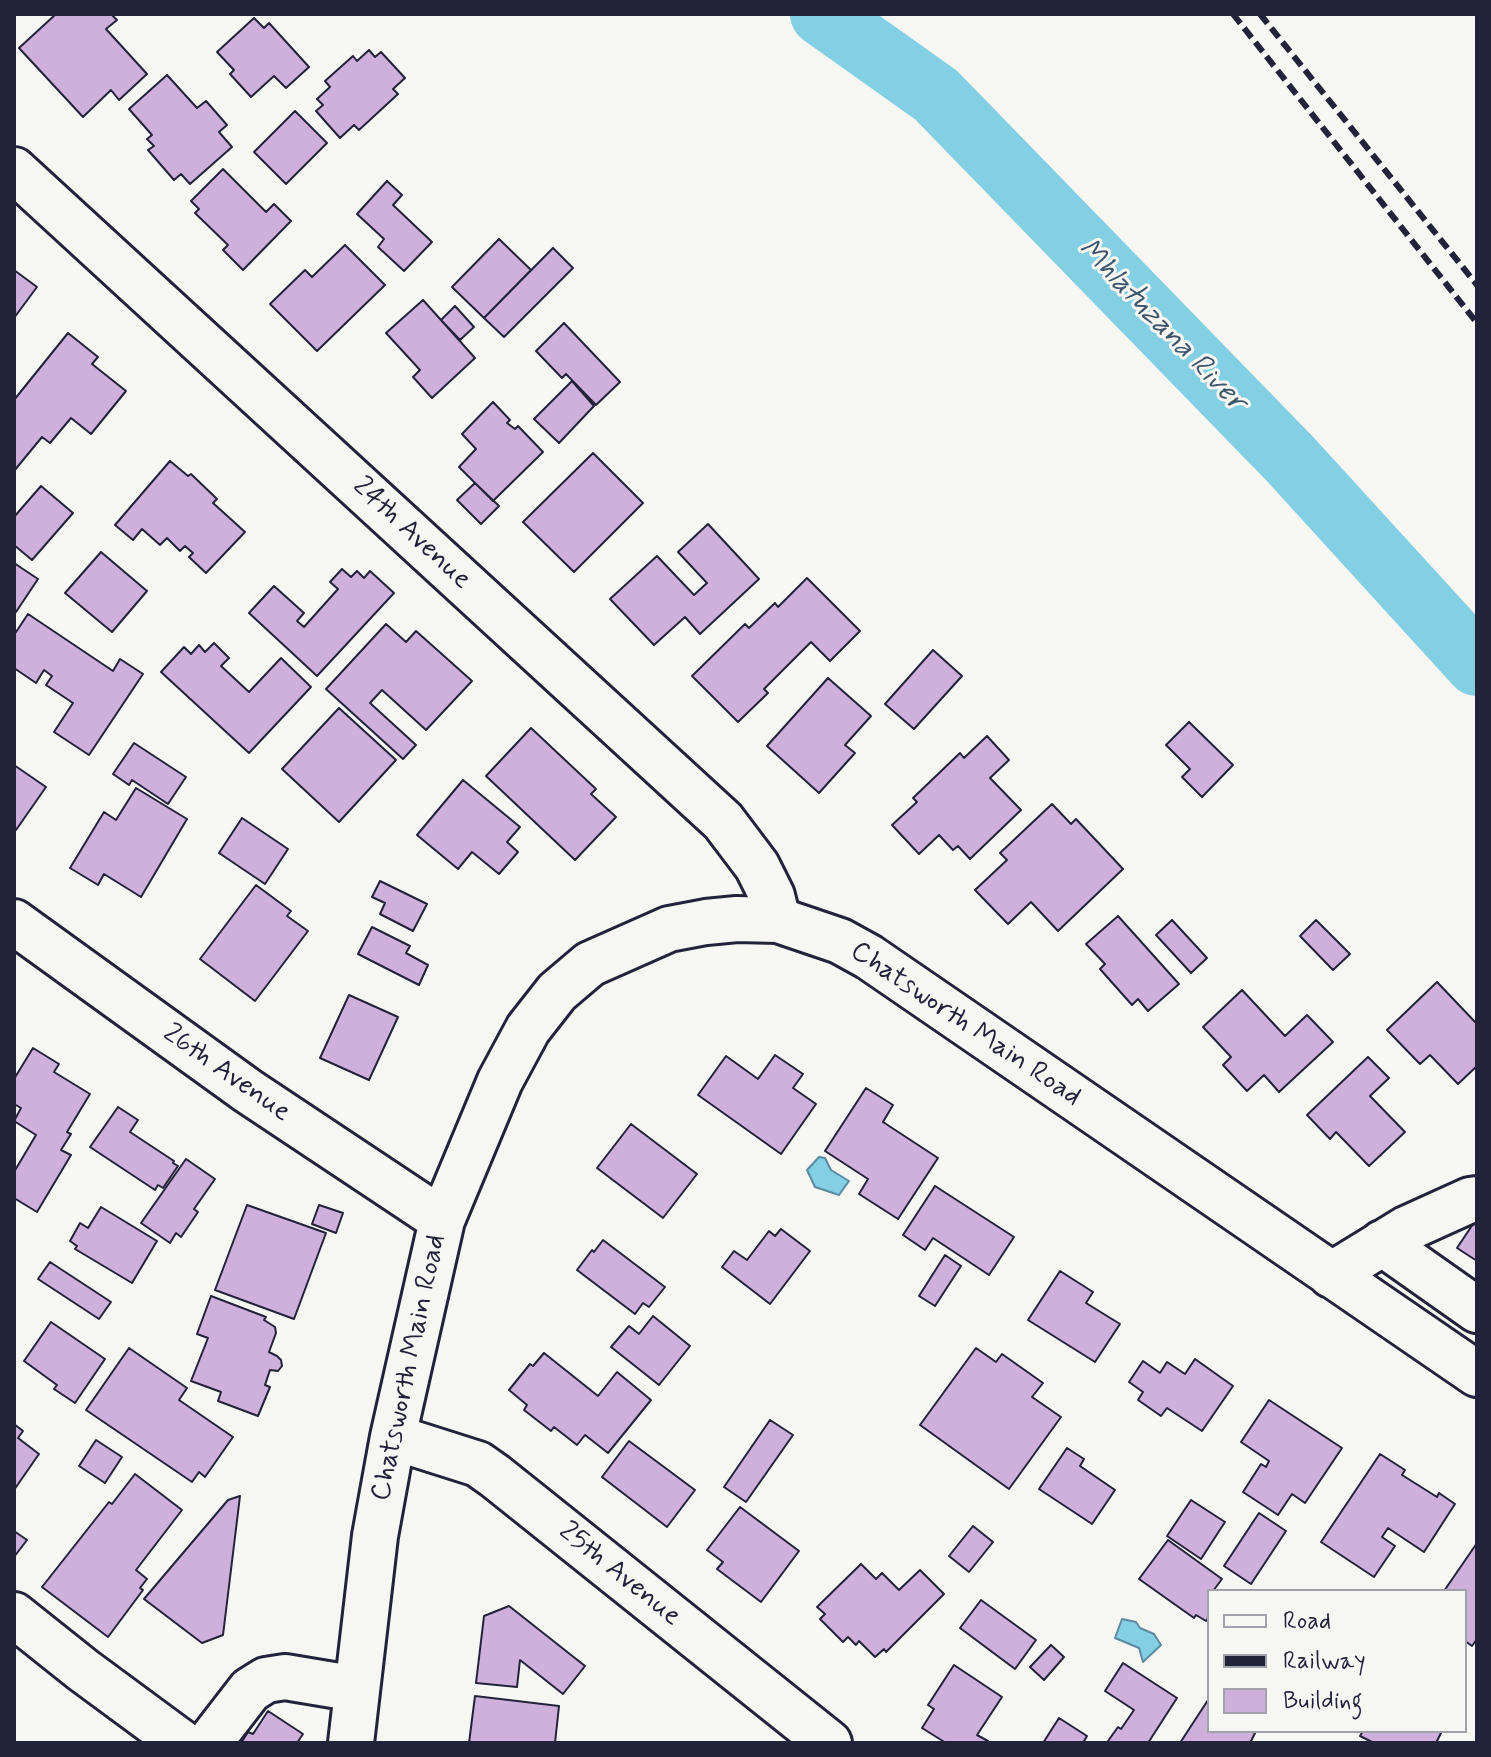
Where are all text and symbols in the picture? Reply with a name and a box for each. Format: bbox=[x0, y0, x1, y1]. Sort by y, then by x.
water label: Mhlatuzana River bbox=[1069, 232, 1253, 420]
street label: 24th Avenue bbox=[345, 471, 477, 597]
street label: Chatsworth Main Road bbox=[843, 935, 1087, 1115]
street label: 26th Avenue bbox=[156, 1018, 296, 1130]
street label: Chatsworth Main Road bbox=[365, 1232, 455, 1504]
street label: 25th Avenue bbox=[551, 1516, 687, 1634]
legend bbox=[1207, 1589, 1467, 1733]
text: Road bbox=[1283, 1606, 1331, 1637]
text: Railway bbox=[1283, 1646, 1366, 1677]
text: Building bbox=[1283, 1686, 1363, 1717]

